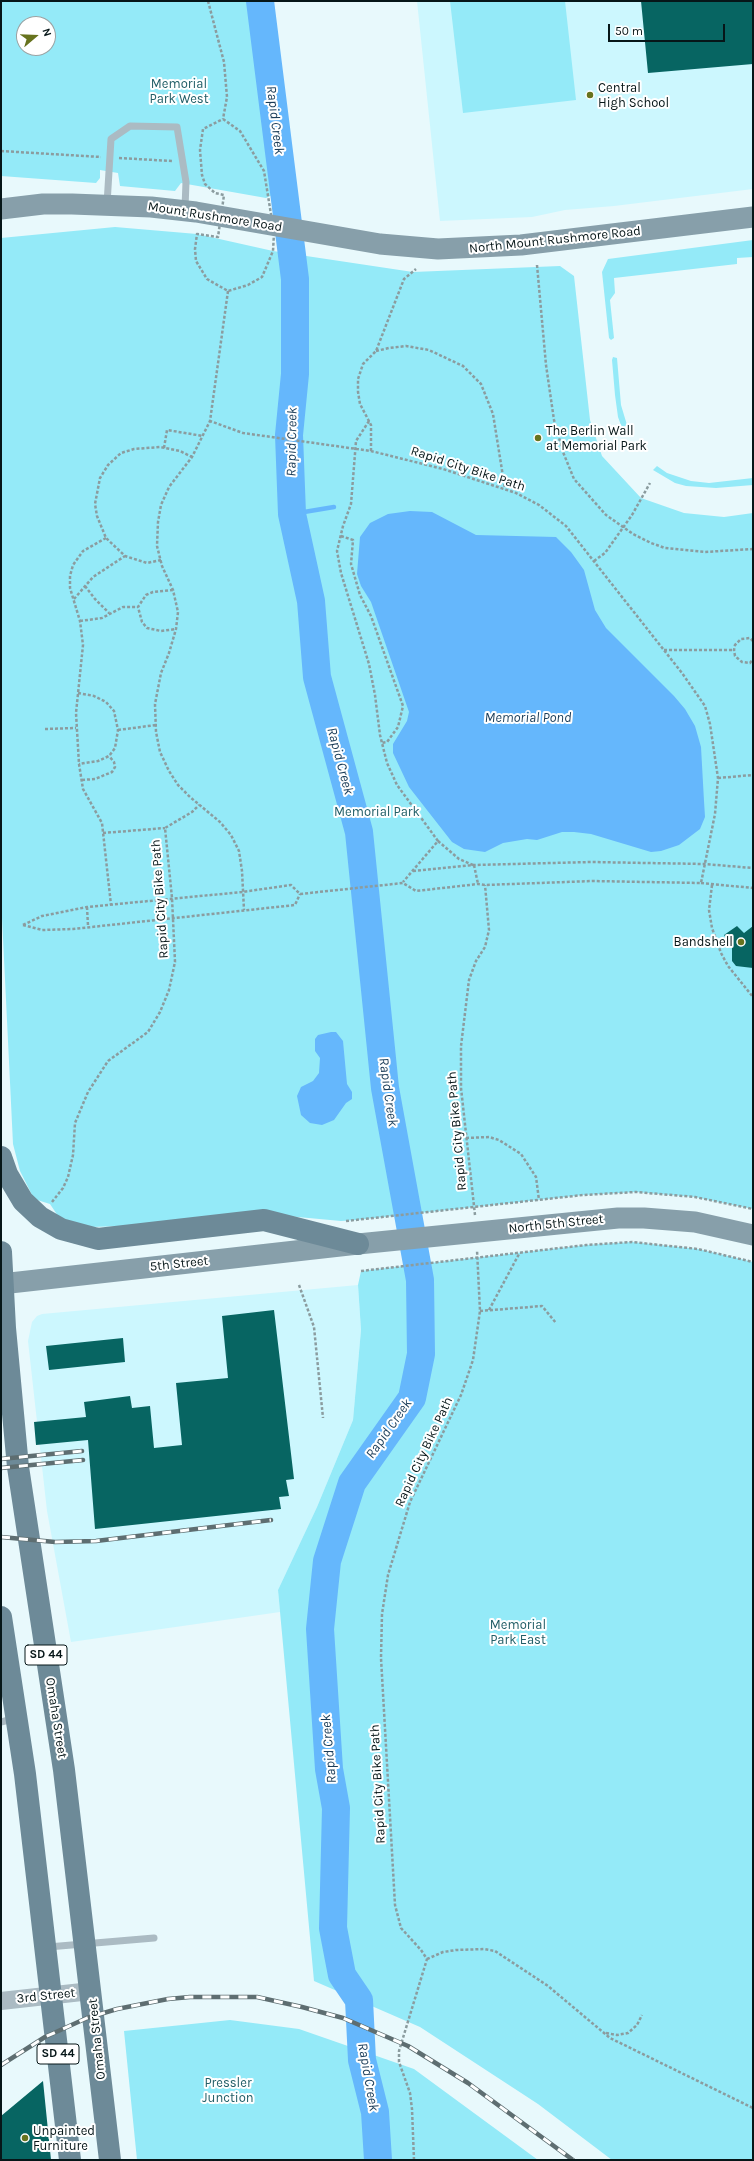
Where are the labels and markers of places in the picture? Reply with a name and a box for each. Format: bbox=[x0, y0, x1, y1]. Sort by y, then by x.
place label: Central High School bbox=[598, 80, 669, 111]
marker: Central High School bbox=[585, 90, 595, 100]
place label: The Berlin Wall at Memorial Park bbox=[546, 423, 647, 454]
marker: The Berlin Wall at Memorial Park bbox=[533, 433, 543, 443]
place label: Bandshell bbox=[674, 934, 733, 950]
marker: Bandshell bbox=[736, 937, 746, 947]
place label: Unpainted Furniture bbox=[33, 2123, 95, 2154]
marker: Unpainted Furniture bbox=[20, 2133, 30, 2143]

